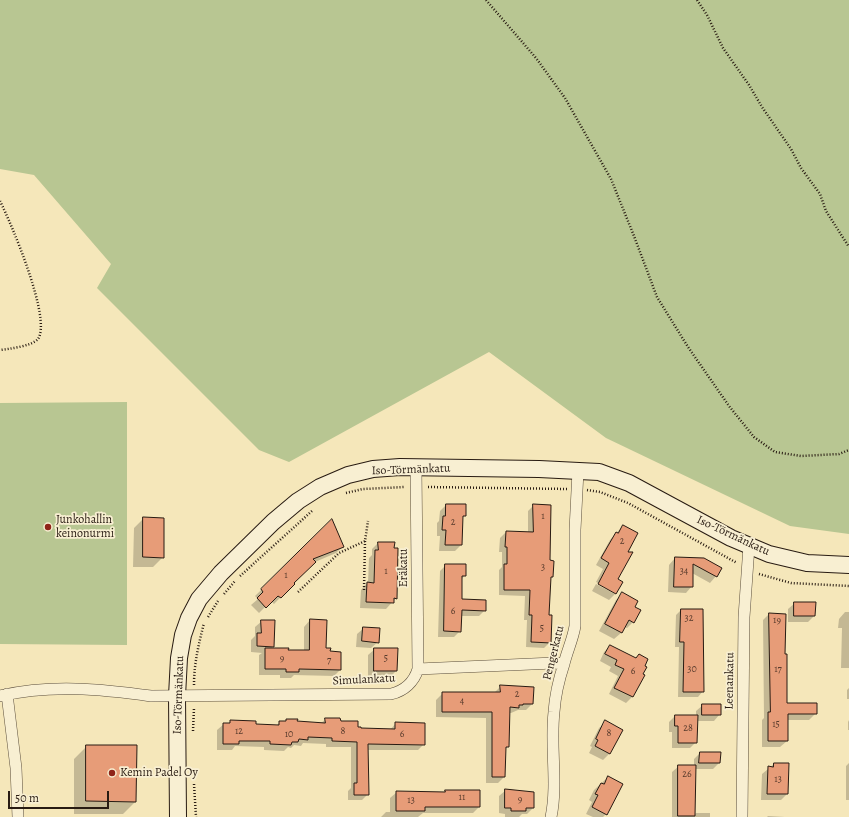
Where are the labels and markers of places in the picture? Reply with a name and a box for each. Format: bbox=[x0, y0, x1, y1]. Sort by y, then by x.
place label: Junkohallin keinonurmi bbox=[56, 513, 114, 541]
marker: Junkohallin keinonurmi bbox=[43, 522, 53, 532]
place label: Kemin Padel Oy bbox=[120, 766, 198, 780]
marker: Kemin Padel Oy bbox=[107, 768, 117, 778]

